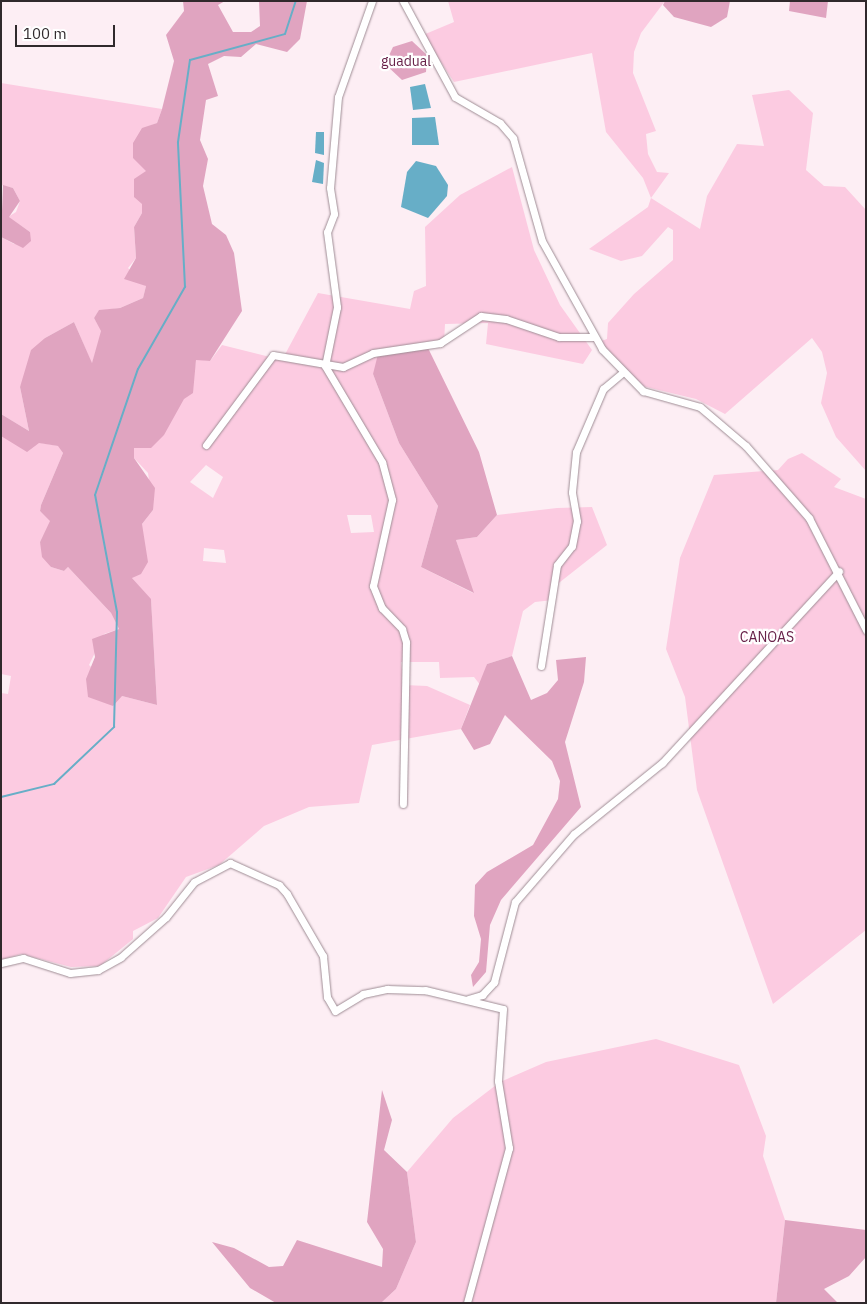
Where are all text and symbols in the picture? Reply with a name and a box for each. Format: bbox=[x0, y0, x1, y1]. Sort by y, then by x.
scale bar bbox=[18, 15, 118, 47]
text: 100 m bbox=[23, 24, 67, 43]
park label: guadual bbox=[381, 53, 431, 69]
park label: CANOAS bbox=[740, 629, 794, 645]

